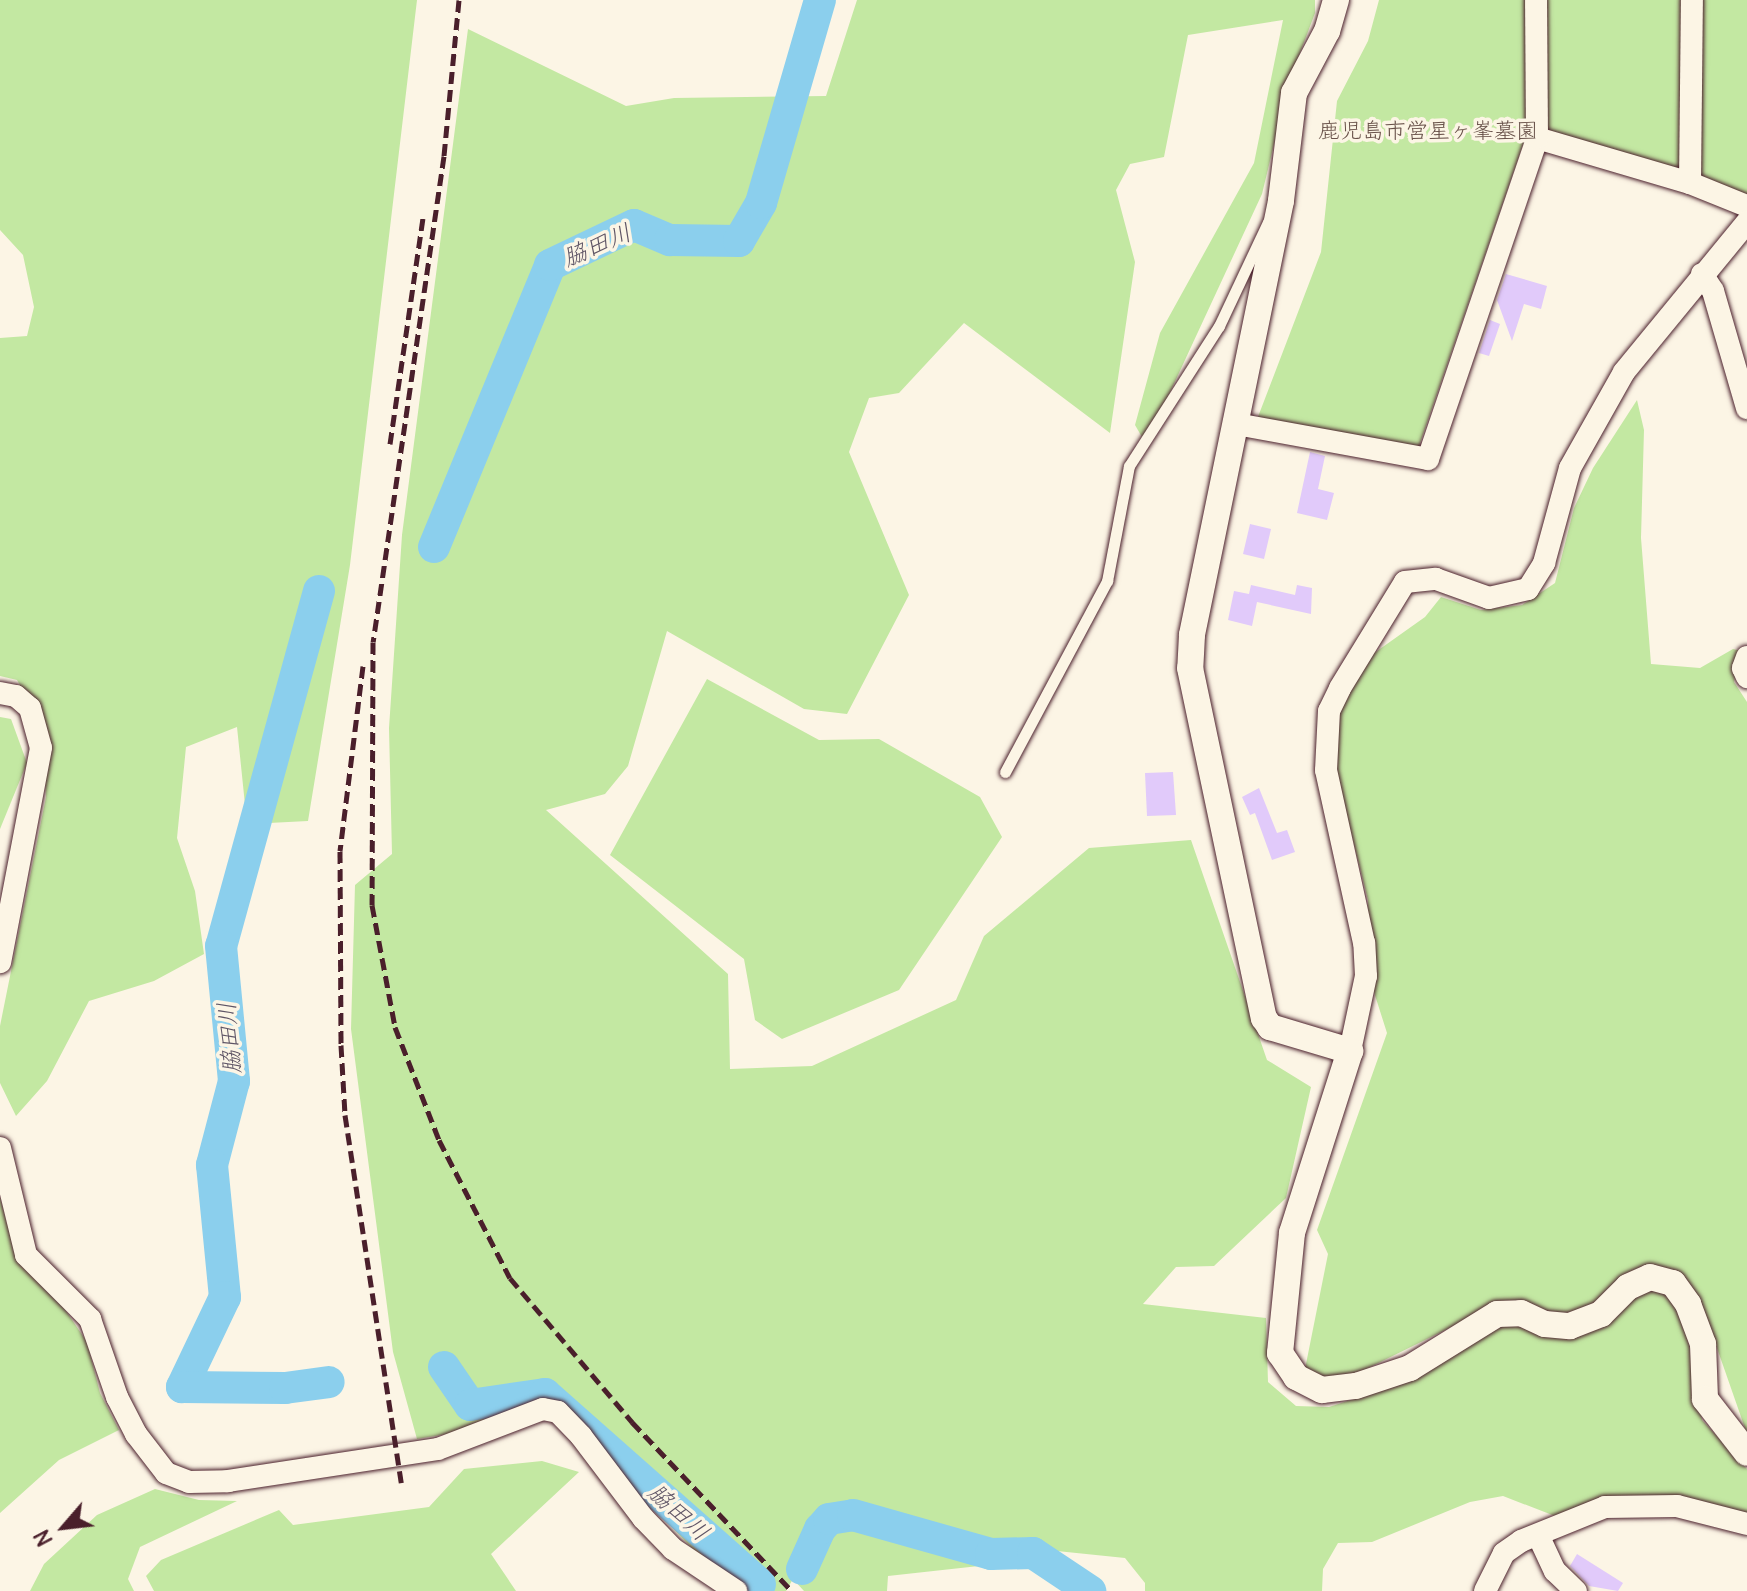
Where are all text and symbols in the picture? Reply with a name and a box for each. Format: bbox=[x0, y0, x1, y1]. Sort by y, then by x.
park label: 鹿児島市営星ヶ峯墓園 bbox=[1318, 118, 1538, 144]
water label: 脇田川 bbox=[558, 218, 636, 272]
water label: 脇田川 bbox=[212, 1001, 246, 1075]
water label: 脇田川 bbox=[643, 1477, 715, 1547]
north arrow bbox=[24, 1487, 104, 1567]
text: N bbox=[27, 1525, 59, 1552]

